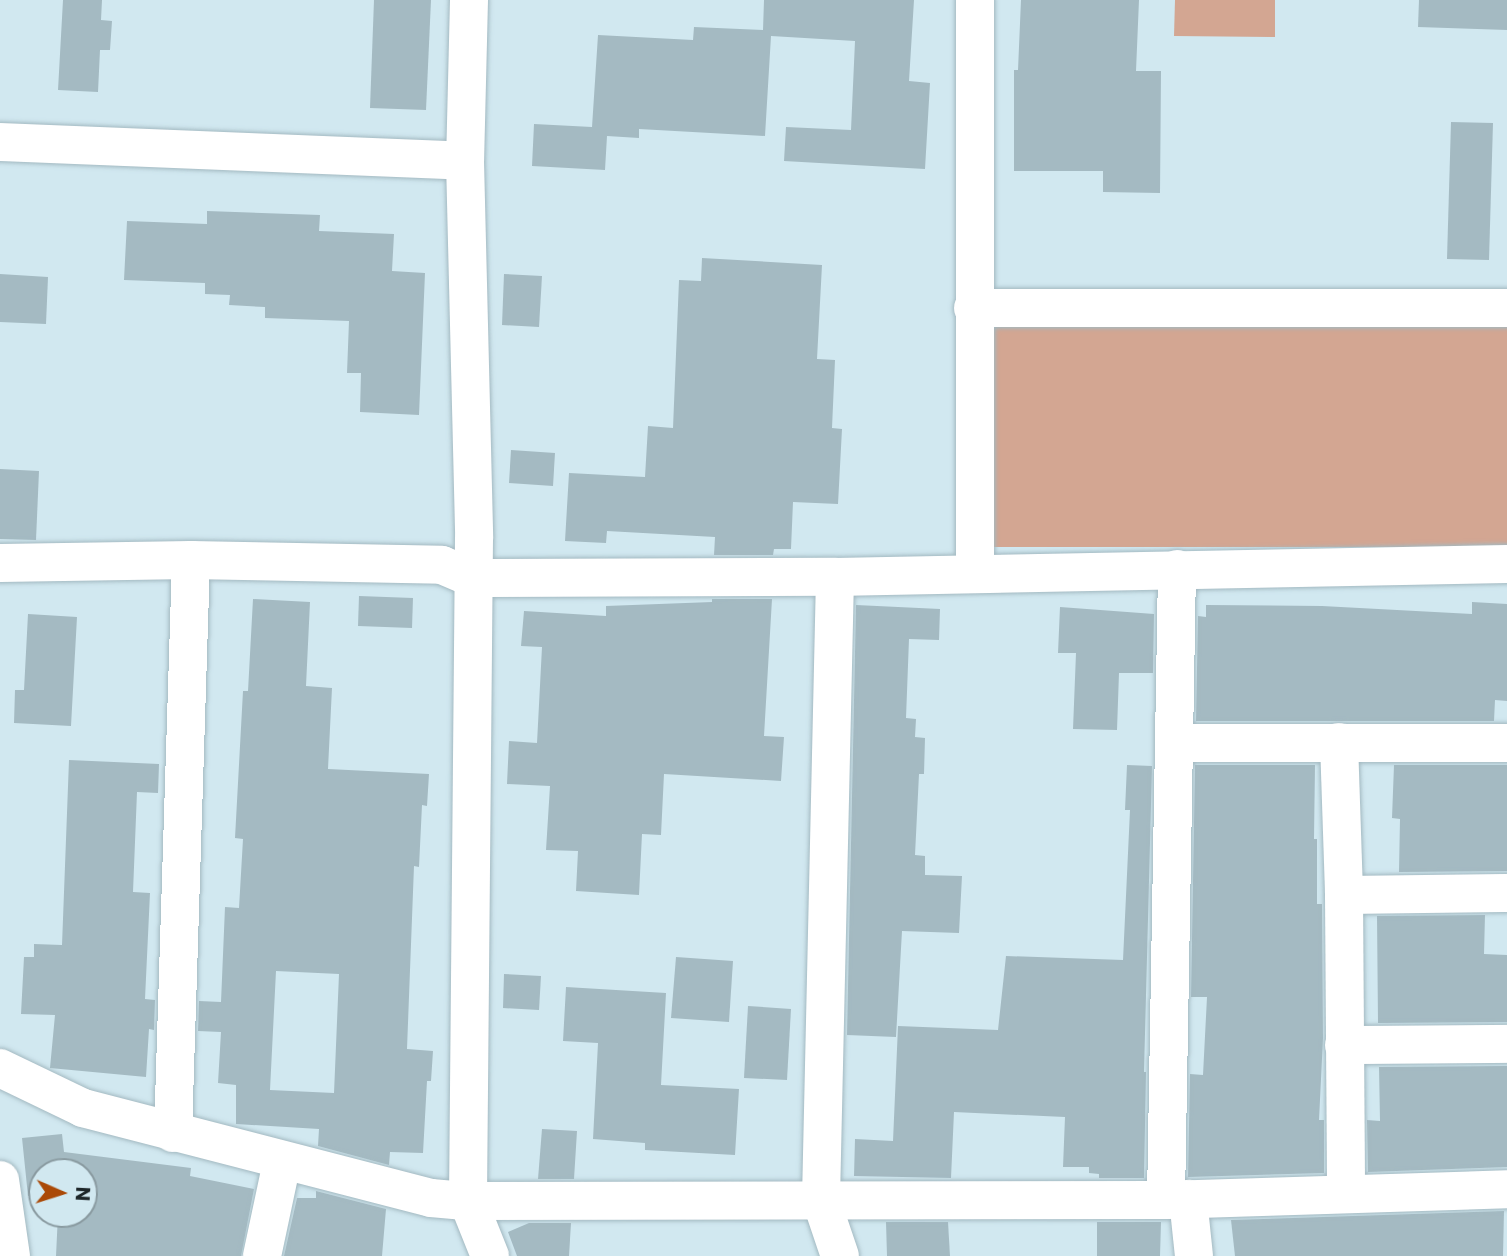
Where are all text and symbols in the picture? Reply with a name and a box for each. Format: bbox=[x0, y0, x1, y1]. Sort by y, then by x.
north arrow bbox=[28, 1158, 98, 1228]
text: N bbox=[69, 1186, 96, 1202]

